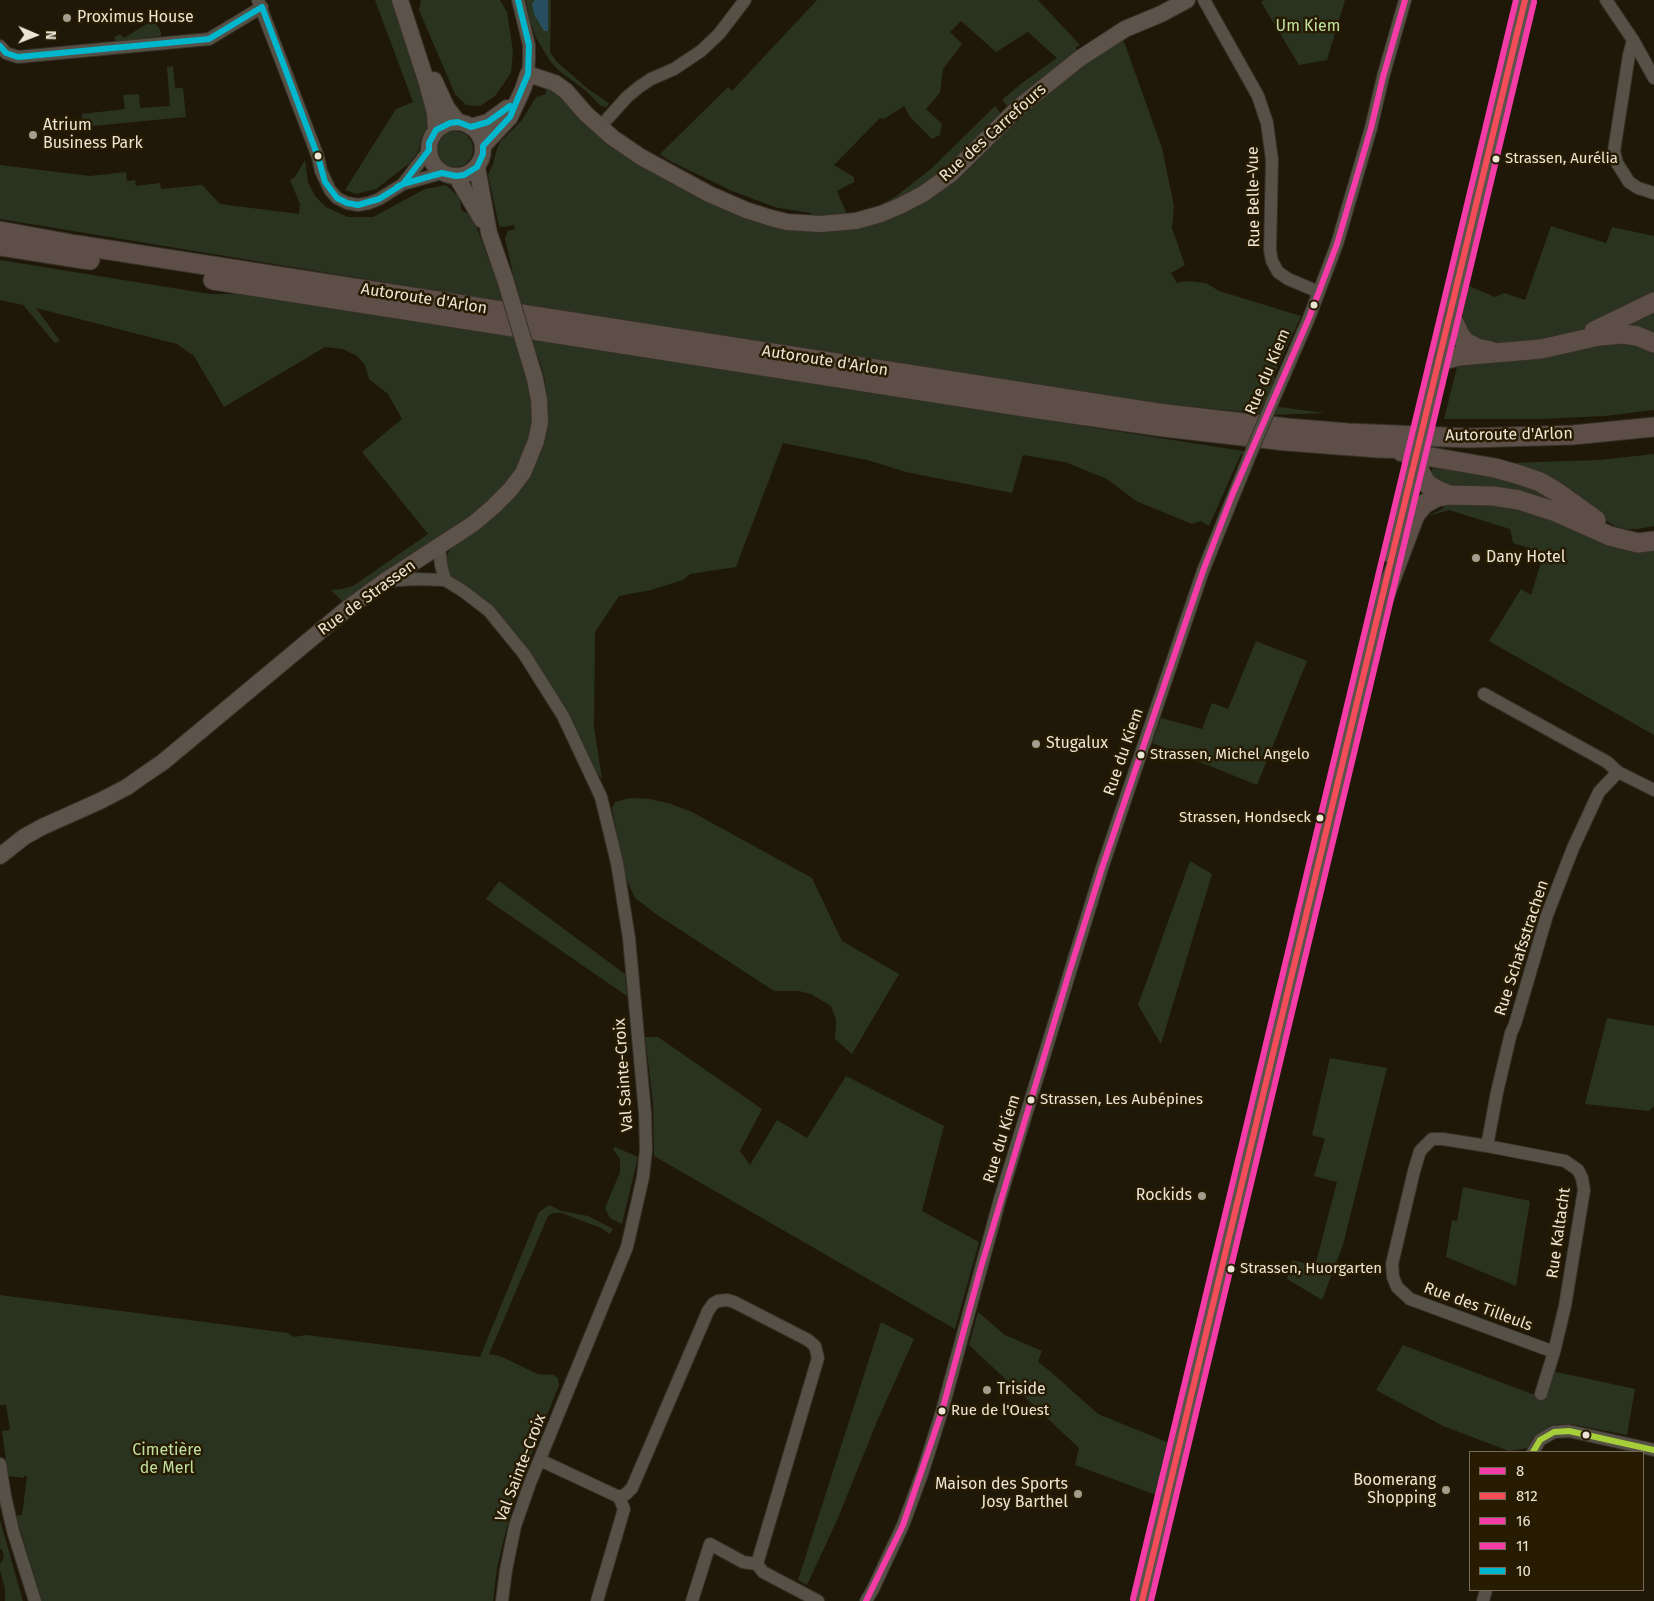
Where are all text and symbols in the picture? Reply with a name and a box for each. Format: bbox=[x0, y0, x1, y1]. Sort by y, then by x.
place label: Proximus House bbox=[77, 8, 194, 28]
north arrow bbox=[10, 10, 60, 60]
marker: Proximus House bbox=[61, 12, 73, 24]
park label: Um Kiem bbox=[1276, 17, 1340, 37]
text: N bbox=[42, 30, 59, 40]
street label: Rue des Carrefours bbox=[936, 80, 1050, 186]
place label: Atrium Business Park bbox=[43, 116, 143, 154]
marker: Atrium Business Park bbox=[27, 129, 39, 141]
street label: Rue Belle-Vue bbox=[1244, 146, 1264, 248]
place label: Strassen, Aurélia bbox=[1505, 150, 1618, 168]
unlabelled marker bbox=[313, 151, 323, 161]
marker: Strassen, Aurélia bbox=[1491, 154, 1501, 164]
street label: Autoroute d'Arlon bbox=[360, 280, 488, 318]
unlabelled marker bbox=[1309, 300, 1319, 310]
street label: Rue du Kiem bbox=[1241, 326, 1295, 418]
street label: Autoroute d'Arlon bbox=[761, 342, 889, 380]
street label: Autoroute d'Arlon bbox=[1445, 424, 1573, 446]
place label: Dany Hotel bbox=[1486, 548, 1565, 568]
marker: Dany Hotel bbox=[1470, 552, 1482, 564]
street label: Rue de Strassen bbox=[314, 556, 420, 640]
street label: Rue du Kiem bbox=[1100, 706, 1148, 798]
place label: Stugalux bbox=[1046, 734, 1108, 754]
marker: Stugalux bbox=[1030, 738, 1042, 750]
place label: Strassen, Michel Angelo bbox=[1150, 746, 1310, 764]
marker: Strassen, Michel Angelo bbox=[1136, 750, 1146, 760]
place label: Strassen, Hondseck bbox=[1179, 809, 1311, 827]
marker: Strassen, Hondseck bbox=[1315, 813, 1325, 823]
street label: Rue Schafsstrachen bbox=[1491, 878, 1553, 1018]
street label: Val Sainte-Croix bbox=[610, 1018, 638, 1132]
place label: Strassen, Les Aubépines bbox=[1040, 1091, 1203, 1109]
street label: Rue du Kiem bbox=[979, 1092, 1025, 1186]
marker: Strassen, Les Aubépines bbox=[1026, 1095, 1036, 1105]
place label: Rockids bbox=[1136, 1186, 1192, 1206]
street label: Rue Kaltacht bbox=[1543, 1186, 1575, 1280]
marker: Rockids bbox=[1196, 1190, 1208, 1202]
place label: Strassen, Huorgarten bbox=[1240, 1260, 1382, 1278]
marker: Strassen, Huorgarten bbox=[1226, 1264, 1236, 1274]
street label: Rue des Tilleuls bbox=[1421, 1278, 1535, 1336]
place label: Triside bbox=[997, 1380, 1046, 1400]
marker: Triside bbox=[981, 1384, 993, 1396]
place label: Rue de l'Ouest bbox=[951, 1402, 1049, 1420]
marker: Rue de l'Ouest bbox=[937, 1406, 947, 1416]
street label: Val Sainte-Croix bbox=[492, 1411, 550, 1525]
unlabelled marker bbox=[1581, 1430, 1591, 1440]
park label: Cimetière de Merl bbox=[132, 1441, 202, 1479]
legend bbox=[1469, 1451, 1644, 1591]
text: 8 bbox=[1516, 1462, 1524, 1480]
place label: Boomerang Shopping bbox=[1353, 1471, 1436, 1509]
place label: Maison des Sports Josy Barthel bbox=[935, 1475, 1068, 1513]
marker: Boomerang Shopping bbox=[1440, 1484, 1452, 1496]
text: 812 bbox=[1516, 1487, 1538, 1505]
marker: Maison des Sports Josy Barthel bbox=[1072, 1488, 1084, 1500]
text: 16 bbox=[1516, 1512, 1531, 1530]
text: 11 bbox=[1516, 1537, 1529, 1555]
text: 10 bbox=[1516, 1562, 1531, 1580]

